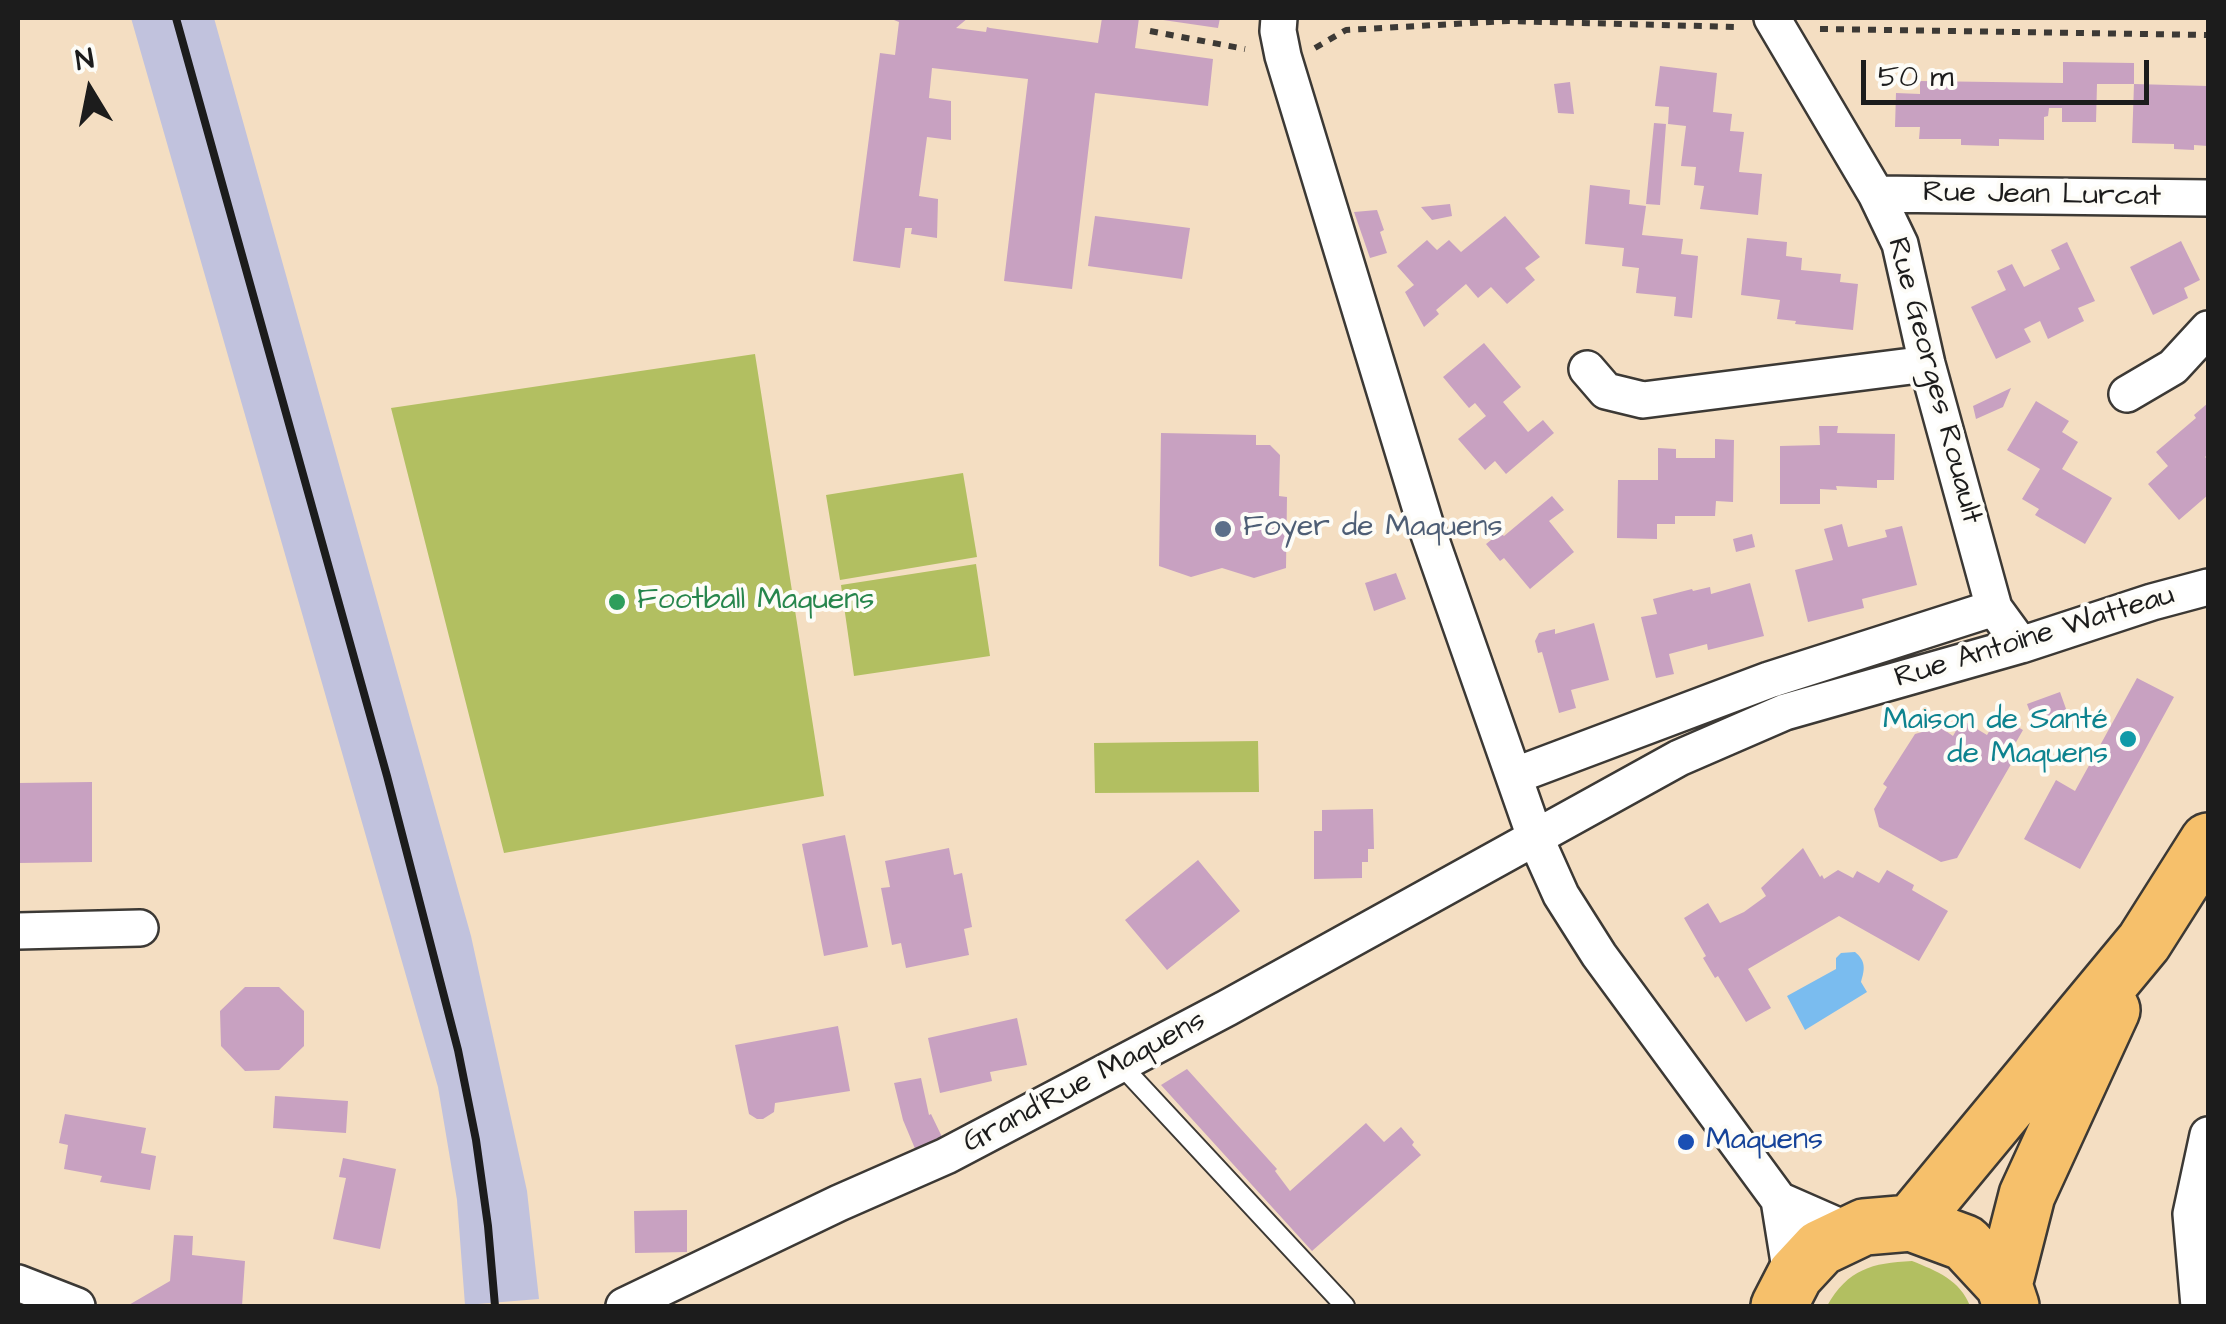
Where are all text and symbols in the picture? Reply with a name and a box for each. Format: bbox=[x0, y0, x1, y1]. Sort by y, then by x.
text: N bbox=[73, 39, 97, 81]
north arrow bbox=[40, 40, 140, 140]
scale bar bbox=[1866, 40, 2154, 102]
text: 50 m bbox=[1878, 56, 1954, 98]
street label: Rue Jean Lurcat bbox=[1923, 176, 2161, 216]
street label: Rue Georges Rouault bbox=[1877, 234, 1989, 528]
place label: Foyer de Maquens bbox=[1243, 511, 1503, 547]
marker: Foyer de Maquens bbox=[1212, 518, 1234, 540]
street label: Rue Antoine Watteau bbox=[1891, 578, 2179, 698]
place label: Football Maquens bbox=[637, 584, 874, 620]
marker: Football Maquens bbox=[606, 591, 628, 613]
place label: Maison de Santé de Maquens bbox=[1883, 704, 2108, 774]
marker: Maison de Santé de Maquens bbox=[2117, 728, 2139, 750]
street label: Grand'Rue Maquens bbox=[957, 1004, 1213, 1162]
place label: Maquens bbox=[1706, 1124, 1823, 1160]
marker: Maquens bbox=[1675, 1131, 1697, 1153]

